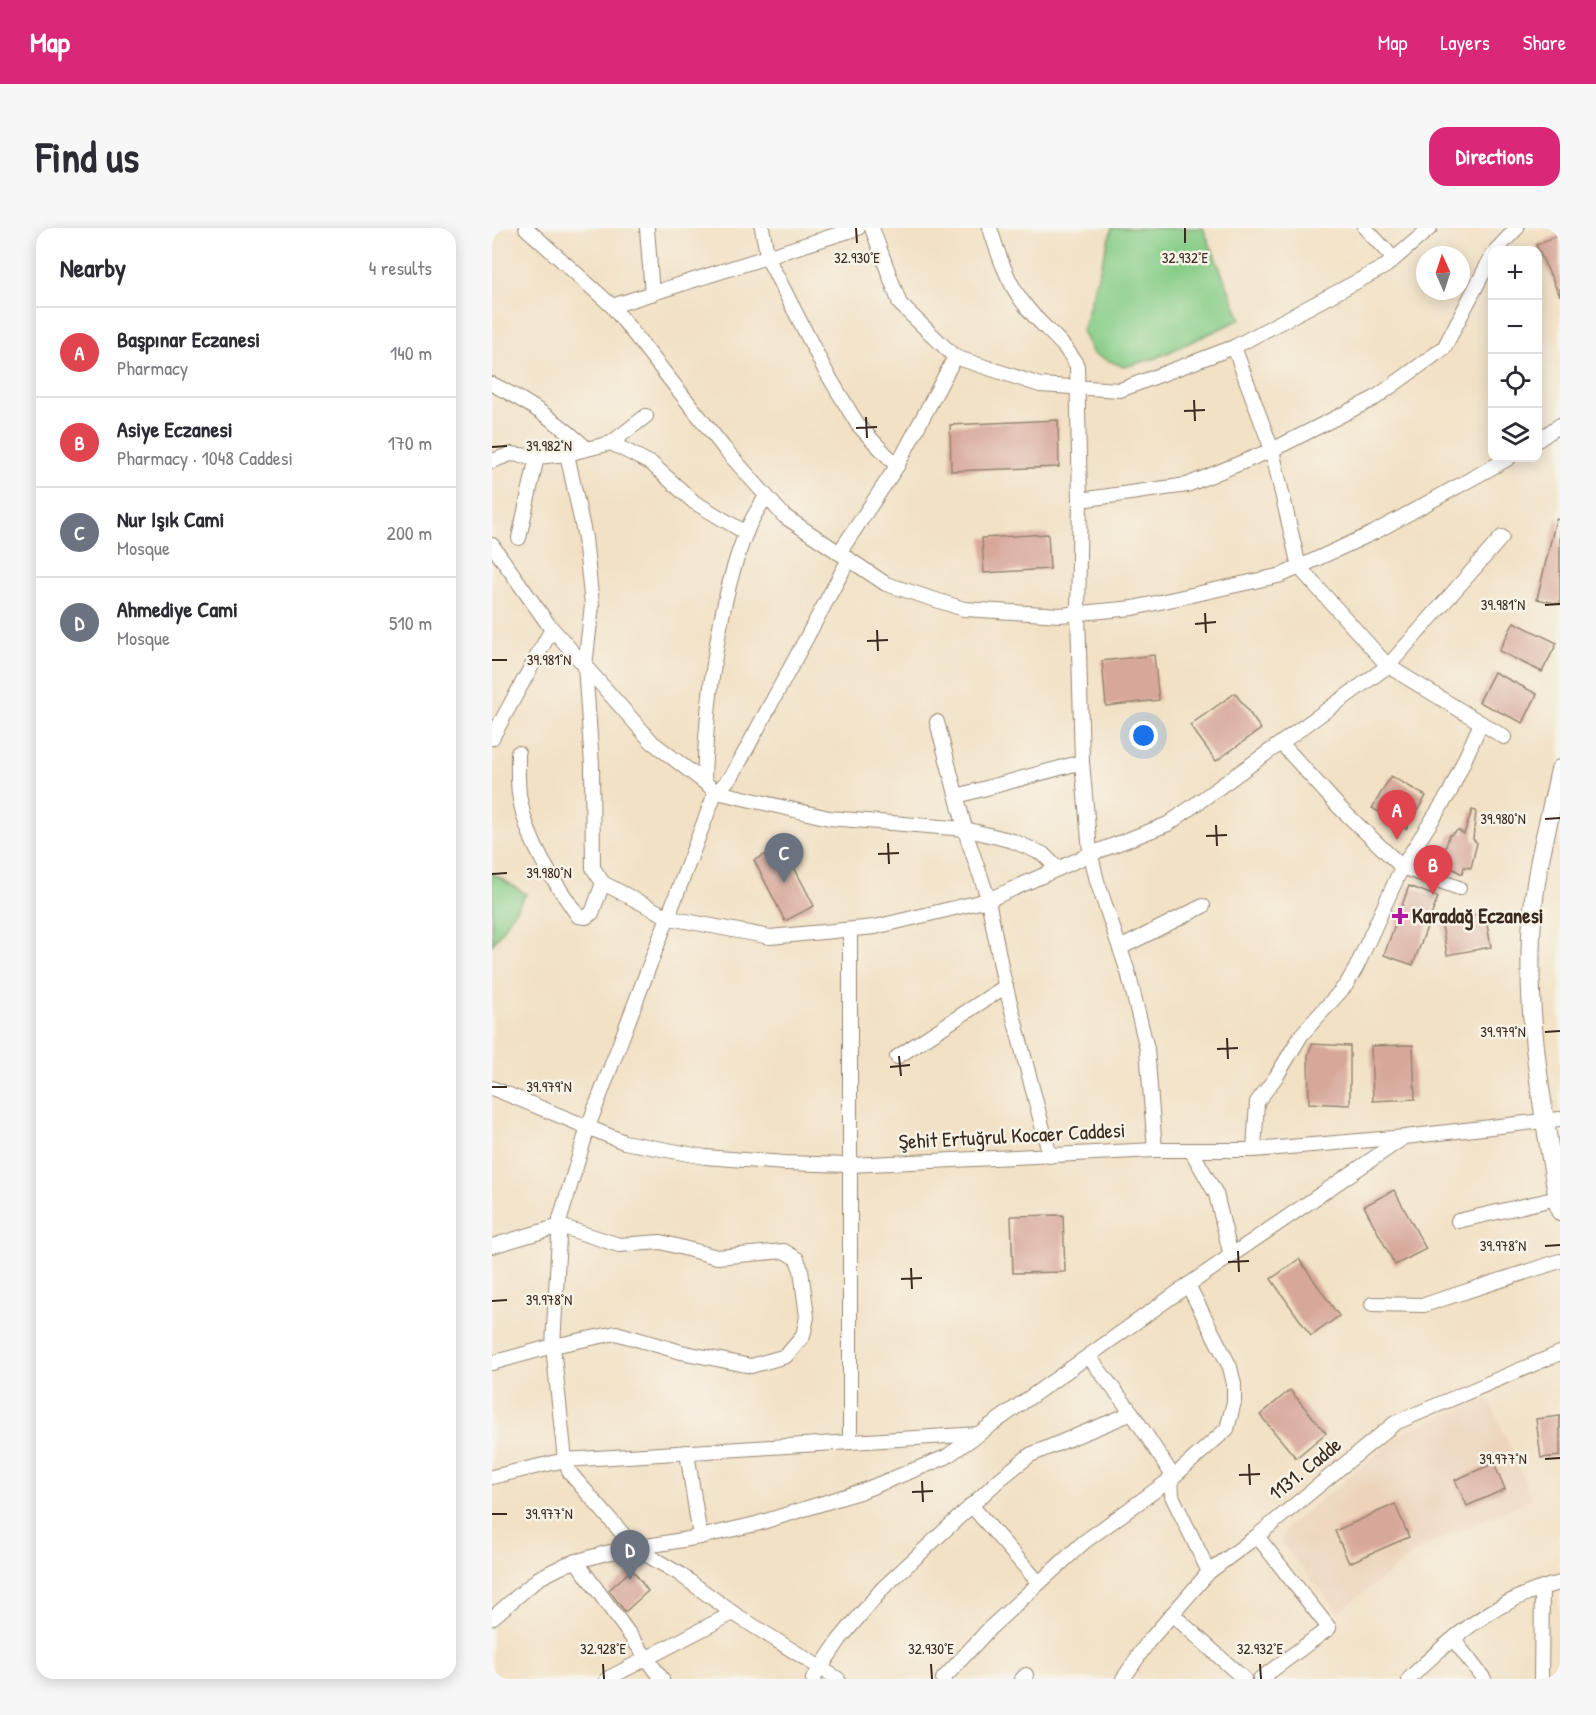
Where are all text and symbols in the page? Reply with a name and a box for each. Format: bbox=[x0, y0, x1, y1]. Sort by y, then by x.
text: Map bbox=[30, 23, 70, 61]
text: Map bbox=[1378, 28, 1407, 57]
text: Layers bbox=[1440, 28, 1490, 57]
text: Share bbox=[1523, 28, 1566, 57]
button: Directions bbox=[1429, 127, 1560, 186]
text: Find us bbox=[36, 128, 139, 185]
north arrow bbox=[1416, 246, 1470, 300]
map controls bbox=[1488, 246, 1542, 462]
button: + bbox=[1488, 246, 1542, 300]
text: 32.930°E bbox=[834, 247, 880, 268]
text: 32.932°E bbox=[1162, 247, 1209, 268]
text: Nearby bbox=[60, 250, 126, 285]
text: 4 results bbox=[369, 254, 432, 281]
button: − bbox=[1488, 300, 1542, 354]
text: Başpınar Eczanesi bbox=[117, 324, 260, 354]
text: A bbox=[75, 339, 84, 366]
text: 140 m bbox=[390, 339, 432, 366]
text: Pharmacy bbox=[117, 354, 188, 381]
button: locate bbox=[1488, 354, 1542, 408]
button: layers bbox=[1488, 408, 1542, 462]
text: Asiye Eczanesi bbox=[117, 414, 233, 444]
text: B bbox=[74, 429, 85, 456]
text: 170 m bbox=[388, 429, 432, 456]
text: 39.982°N bbox=[526, 435, 572, 456]
text: Pharmacy · 1048 Caddesi bbox=[117, 444, 293, 471]
text: Nur Işık Cami bbox=[117, 504, 224, 534]
text: C bbox=[74, 519, 85, 546]
text: 200 m bbox=[387, 519, 432, 546]
text: Mosque bbox=[117, 534, 170, 561]
text: Ahmediye Cami bbox=[117, 594, 238, 624]
text: 39.981°N bbox=[1481, 594, 1525, 615]
text: D bbox=[75, 609, 84, 636]
text: 510 m bbox=[389, 609, 432, 636]
text: Mosque bbox=[117, 624, 170, 651]
text: 39.981°N bbox=[527, 649, 571, 670]
your location bbox=[1129, 721, 1158, 750]
pin: A bbox=[1378, 790, 1416, 840]
text: 39.980°N bbox=[1480, 808, 1526, 829]
pin: C bbox=[764, 834, 804, 883]
pin: B bbox=[1414, 846, 1452, 895]
text: 39.980°N bbox=[526, 862, 572, 883]
place label: Karadağ Eczanesi bbox=[1412, 901, 1543, 931]
marker: Karadağ Eczanesi bbox=[1393, 909, 1407, 923]
text: 39.979°N bbox=[1480, 1021, 1526, 1042]
text: 39.979°N bbox=[526, 1076, 572, 1097]
street label: Şehit Ertuğrul Kocaer Caddesi bbox=[898, 1115, 1126, 1156]
text: 39.978°N bbox=[1480, 1235, 1526, 1256]
text: 39.978°N bbox=[526, 1289, 572, 1310]
street label: 1131. Cadde bbox=[1262, 1430, 1347, 1507]
text: 39.977°N bbox=[1479, 1448, 1527, 1469]
text: 39.977°N bbox=[525, 1503, 573, 1524]
pin: D bbox=[610, 1530, 650, 1580]
text: 32.928°E bbox=[580, 1638, 626, 1659]
text: 32.930°E bbox=[908, 1638, 954, 1659]
text: 32.932°E bbox=[1237, 1638, 1284, 1659]

